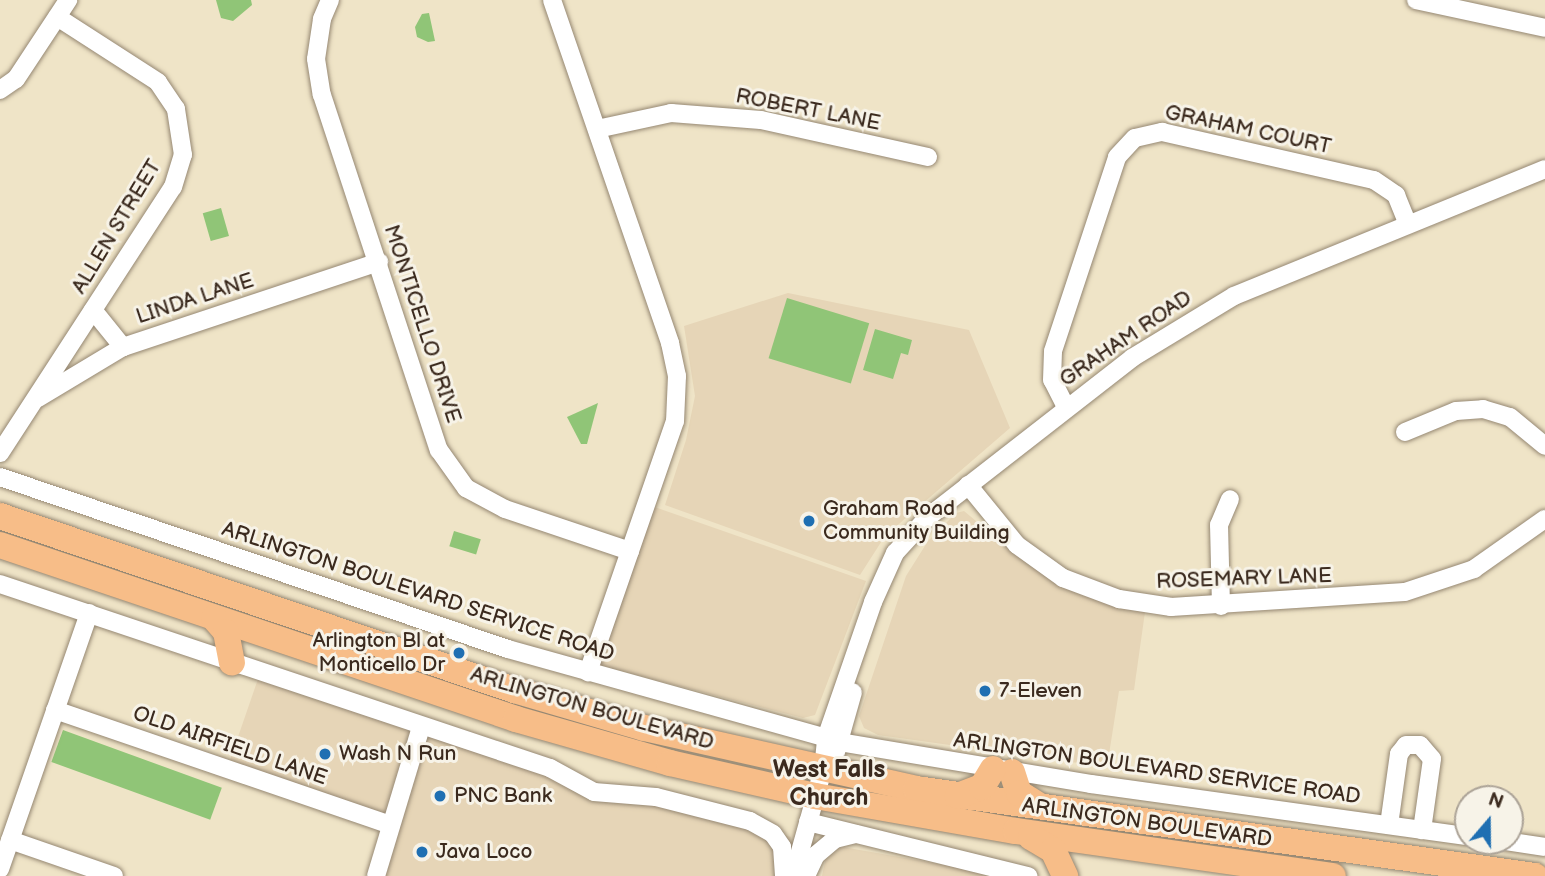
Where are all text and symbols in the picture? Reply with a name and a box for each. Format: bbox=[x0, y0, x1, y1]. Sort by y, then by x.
street label: ROBERT LANE bbox=[733, 84, 883, 136]
street label: GRAHAM COURT bbox=[1163, 100, 1333, 160]
street label: ALLEN STREET bbox=[67, 155, 167, 299]
street label: MONTICELLO DRIVE bbox=[378, 222, 466, 426]
street label: LINDA LANE bbox=[133, 268, 257, 330]
street label: GRAHAM ROAD bbox=[1055, 286, 1197, 392]
place label: Graham Road Community Building bbox=[823, 496, 1011, 546]
marker: Graham Road Community Building bbox=[801, 513, 817, 529]
street label: ARLINGTON BOULEVARD SERVICE ROAD bbox=[219, 516, 617, 668]
street label: ROSEMARY LANE bbox=[1156, 563, 1332, 595]
place label: Arlington Bl at Monticello Dr bbox=[313, 628, 445, 678]
marker: Arlington Bl at Monticello Dr bbox=[451, 645, 467, 661]
street label: ARLINGTON BOULEVARD bbox=[468, 662, 716, 756]
place label: 7-Eleven bbox=[999, 678, 1082, 704]
marker: 7-Eleven bbox=[977, 683, 993, 699]
street label: OLD AIRFIELD LANE bbox=[130, 701, 330, 791]
street label: ARLINGTON BOULEVARD SERVICE ROAD bbox=[952, 728, 1362, 810]
place label: Wash N Run bbox=[339, 741, 456, 767]
marker: Wash N Run bbox=[317, 746, 333, 762]
district label: West Falls Church bbox=[773, 756, 885, 812]
place label: PNC Bank bbox=[454, 783, 552, 809]
north arrow bbox=[1454, 785, 1524, 855]
marker: PNC Bank bbox=[432, 788, 448, 804]
text: N bbox=[1485, 788, 1506, 815]
street label: ARLINGTON BOULEVARD bbox=[1021, 793, 1273, 853]
place label: Java Loco bbox=[436, 839, 532, 865]
marker: Java Loco bbox=[414, 844, 430, 860]

